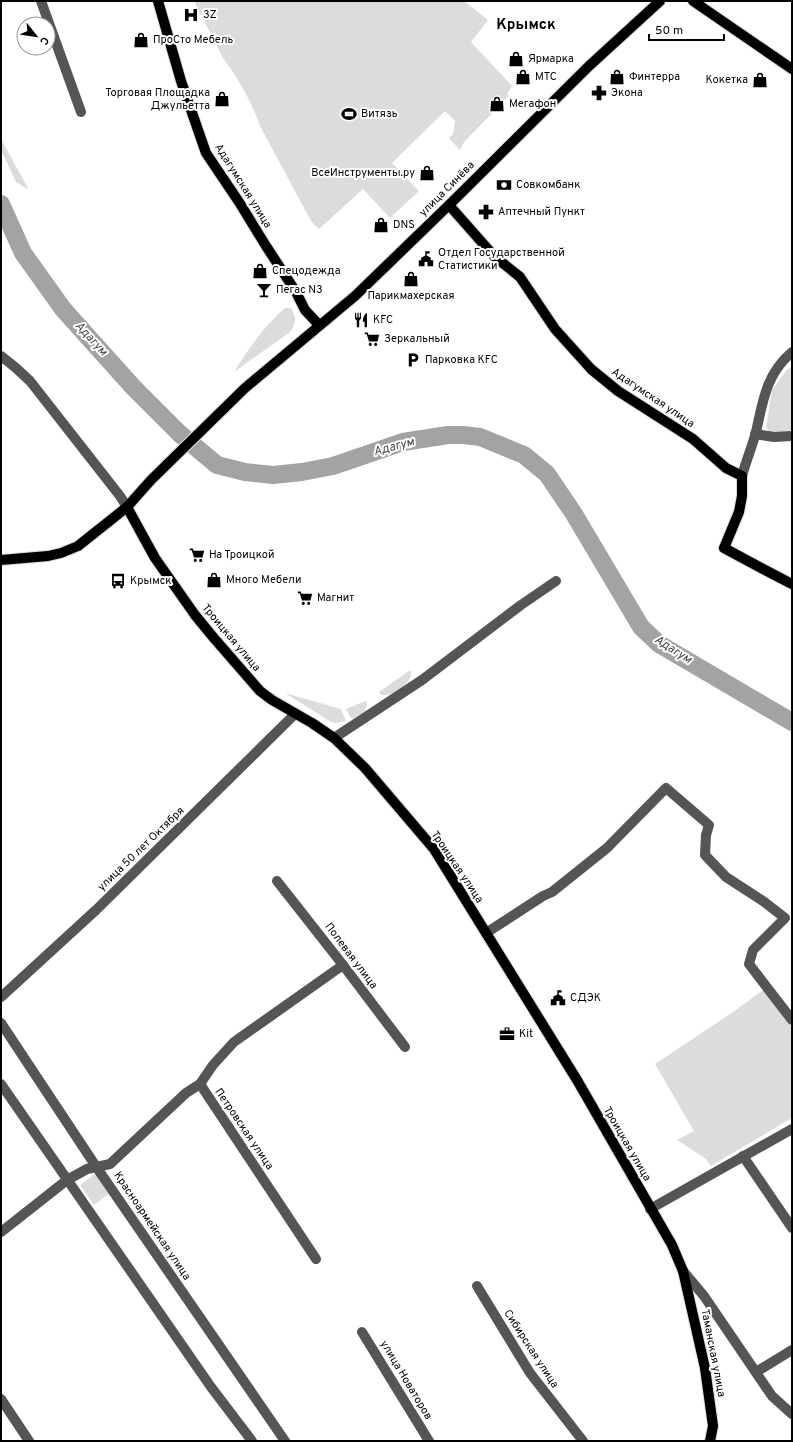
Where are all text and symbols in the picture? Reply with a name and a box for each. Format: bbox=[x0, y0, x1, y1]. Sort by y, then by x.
hospital icon: 3Z bbox=[182, 6, 200, 24]
place label: 3Z bbox=[203, 8, 217, 22]
north arrow bbox=[16, 16, 56, 56]
district label: Крымск bbox=[496, 16, 556, 35]
scale bar bbox=[649, 16, 724, 42]
text: 50 m bbox=[655, 23, 683, 39]
shop icon: ПроСто Мебель bbox=[132, 31, 150, 49]
place label: ПроСто Мебель bbox=[153, 33, 234, 47]
text: С bbox=[36, 34, 52, 47]
shop icon: Ярмарка bbox=[507, 50, 525, 68]
place label: Ярмарка bbox=[528, 52, 574, 66]
shop icon: МТС bbox=[514, 68, 532, 86]
shop icon: Финтерра bbox=[608, 68, 626, 86]
place label: МТС bbox=[535, 70, 557, 84]
place label: Финтерра bbox=[629, 70, 680, 84]
shop icon: Кокетка bbox=[751, 71, 769, 89]
place label: Кокетка bbox=[706, 73, 748, 87]
pharmacy icon: Экона bbox=[590, 84, 608, 102]
place label: Торговая Площадка Джульетта bbox=[105, 86, 210, 113]
place label: Экона bbox=[611, 86, 643, 100]
shop icon: Торговая Площадка Джульетта bbox=[213, 90, 231, 108]
shop icon: Мегафон bbox=[488, 95, 506, 113]
place label: Мегафон bbox=[509, 97, 556, 111]
sports icon: Витязь bbox=[340, 105, 358, 123]
place label: Витязь bbox=[361, 107, 398, 121]
street label: Адагумская улица bbox=[211, 141, 275, 231]
street label: улица Синёва bbox=[416, 158, 478, 220]
shop icon: ВсеИнструменты.ру bbox=[418, 164, 436, 182]
place label: ВсеИнструменты.ру bbox=[311, 166, 415, 180]
bank icon: Совкомбанк bbox=[495, 176, 513, 194]
place label: Совкомбанк bbox=[516, 178, 580, 192]
pharmacy icon: Аптечный Пункт bbox=[477, 203, 495, 221]
place label: Аптечный Пункт bbox=[498, 205, 585, 219]
shop icon: DNS bbox=[372, 216, 390, 234]
place label: DNS bbox=[393, 218, 415, 232]
place label: Отдел Государственной Статистики bbox=[438, 246, 565, 273]
public building icon: Отдел Государственной Статистики bbox=[417, 250, 435, 268]
shop icon: Спецодежда bbox=[251, 262, 269, 280]
place label: Спецодежда bbox=[272, 264, 341, 278]
shop icon: Парикмахерская bbox=[402, 270, 420, 288]
bar icon: Пегас N3 bbox=[255, 281, 273, 299]
place label: Пегас N3 bbox=[276, 283, 323, 297]
place label: Парикмахерская bbox=[367, 289, 455, 303]
restaurant icon: KFC bbox=[352, 311, 370, 329]
place label: KFC bbox=[373, 313, 393, 327]
water label: Адагум bbox=[71, 318, 112, 360]
supermarket icon: Зеркальный bbox=[363, 330, 381, 348]
place label: Зеркальный bbox=[384, 332, 450, 346]
parking icon: Парковка KFC bbox=[404, 351, 422, 369]
place label: Парковка KFC bbox=[425, 353, 498, 367]
street label: Адагумская улица bbox=[609, 365, 697, 431]
water label: Адагум bbox=[372, 434, 417, 460]
supermarket icon: На Троицкой bbox=[188, 546, 206, 564]
place label: На Троицкой bbox=[209, 548, 274, 562]
shop icon: Много Мебели bbox=[205, 571, 223, 589]
bus stop icon: Крымск bbox=[109, 572, 127, 590]
place label: Много Мебели bbox=[226, 573, 301, 587]
place label: Крымск bbox=[130, 574, 172, 588]
supermarket icon: Магнит bbox=[296, 589, 314, 607]
place label: Магнит bbox=[317, 591, 354, 605]
street label: Троицкая улица bbox=[199, 601, 263, 675]
water label: Адагум bbox=[651, 632, 695, 668]
street label: улица 50 лет Октября bbox=[95, 804, 187, 894]
street label: Троицкая улица bbox=[428, 828, 486, 906]
street label: Полевая улица bbox=[322, 920, 380, 992]
public building icon: СДЭК bbox=[549, 989, 567, 1007]
place label: СДЭК bbox=[570, 991, 601, 1005]
office icon: Kit bbox=[498, 1025, 516, 1043]
place label: Kit bbox=[519, 1027, 533, 1041]
street label: Петровская улица bbox=[212, 1086, 277, 1173]
street label: Троицкая улица bbox=[600, 1104, 654, 1184]
street label: Красноармейская улица bbox=[110, 1169, 194, 1283]
street label: Сибирская улица bbox=[500, 1307, 562, 1391]
street label: Таманская улица bbox=[698, 1308, 728, 1398]
street label: улица Новаторов bbox=[377, 1338, 435, 1422]

